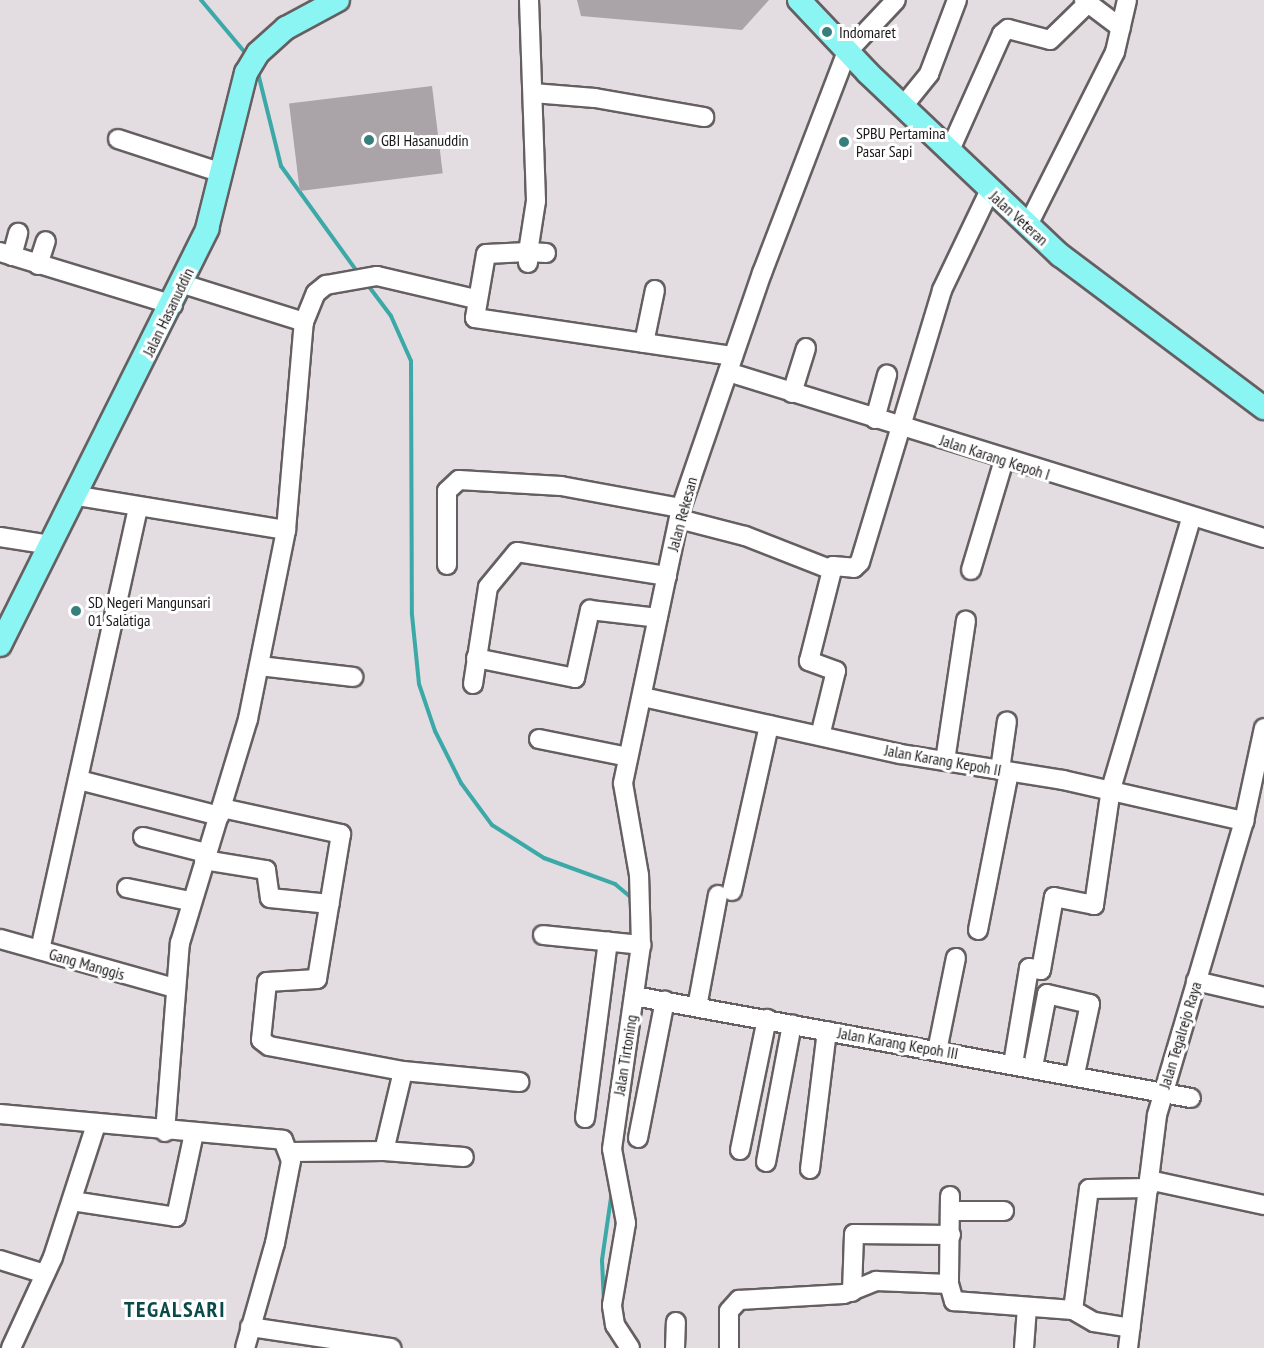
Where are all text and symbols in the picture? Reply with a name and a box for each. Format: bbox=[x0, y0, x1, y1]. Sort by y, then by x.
place label: Indomaret bbox=[839, 22, 896, 42]
marker: Indomaret bbox=[820, 25, 834, 39]
place label: SPBU Pertamina Pasar Sapi bbox=[856, 123, 946, 161]
place label: GBI Hasanuddin bbox=[381, 130, 469, 150]
marker: GBI Hasanuddin bbox=[362, 133, 376, 147]
marker: SPBU Pertamina Pasar Sapi bbox=[837, 135, 851, 149]
street label: Jalan Veteran bbox=[986, 187, 1052, 249]
street label: Jalan Hasanuddin bbox=[138, 265, 198, 359]
street label: Jalan Karang Kepoh I bbox=[937, 430, 1053, 484]
street label: Jalan Rekesan bbox=[663, 475, 701, 553]
place label: SD Negeri Mangunsari 01 Salatiga bbox=[88, 592, 211, 630]
marker: SD Negeri Mangunsari 01 Salatiga bbox=[69, 604, 83, 618]
street label: Jalan Karang Kepoh II bbox=[883, 740, 1003, 780]
street label: Gang Manggis bbox=[47, 944, 127, 984]
street label: Jalan Tegalrejo Raya bbox=[1155, 979, 1205, 1091]
street label: Jalan Tirtoning bbox=[609, 1013, 641, 1097]
street label: Jalan Karang Kepoh III bbox=[836, 1023, 960, 1063]
district label: TEGALSARI bbox=[124, 1297, 226, 1323]

